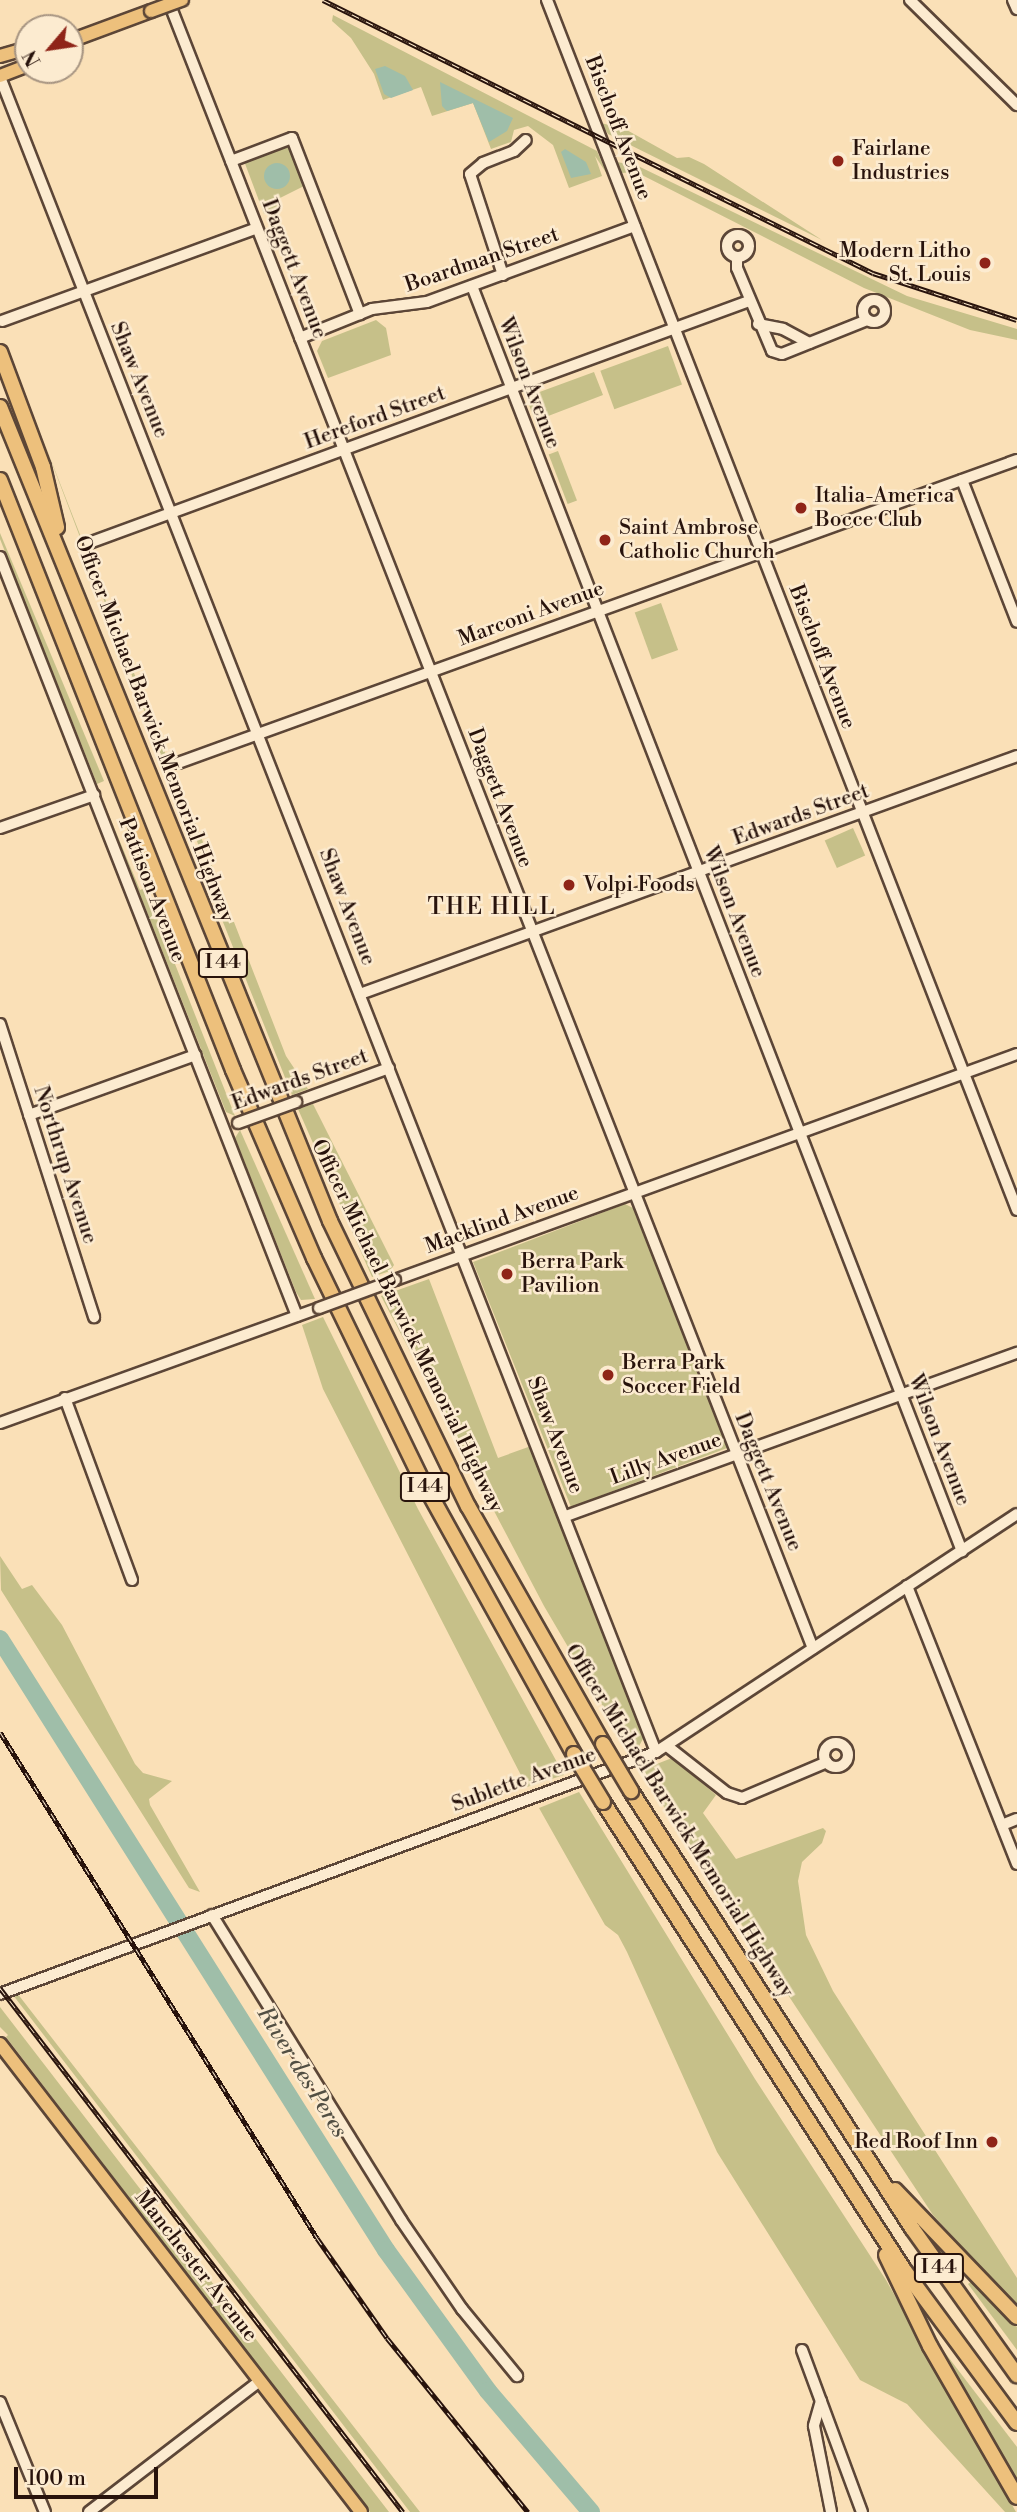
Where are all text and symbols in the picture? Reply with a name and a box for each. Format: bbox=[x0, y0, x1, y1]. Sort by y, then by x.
north arrow bbox=[14, 14, 84, 84]
text: N bbox=[18, 46, 47, 71]
street label: Bischoff Avenue bbox=[579, 52, 657, 204]
place label: Fairlane Industries bbox=[852, 136, 949, 186]
marker: Fairlane Industries bbox=[830, 153, 846, 169]
street label: Daggett Avenue bbox=[256, 196, 332, 342]
street label: Boardman Street bbox=[402, 222, 562, 298]
place label: Modern Litho St. Louis bbox=[839, 238, 971, 288]
marker: Modern Litho St. Louis bbox=[977, 255, 993, 271]
street label: Wilson Avenue bbox=[492, 314, 566, 452]
street label: Shaw Avenue bbox=[104, 318, 174, 442]
street label: Hereford Street bbox=[301, 381, 449, 455]
place label: Italia-America Bocce Club bbox=[815, 483, 954, 533]
marker: Italia-America Bocce Club bbox=[793, 500, 809, 516]
place label: Saint Ambrose Catholic Church bbox=[619, 515, 775, 565]
street label: Officer Michael Barwick Memorial Highway bbox=[68, 532, 240, 926]
marker: Saint Ambrose Catholic Church bbox=[597, 532, 613, 548]
street label: Marconi Avenue bbox=[455, 576, 607, 652]
street label: Bischoff Avenue bbox=[783, 581, 861, 733]
street label: Daggett Avenue bbox=[462, 725, 538, 871]
street label: Edwards Street bbox=[729, 779, 873, 851]
street label: Pattison Avenue bbox=[113, 814, 191, 966]
street label: Wilson Avenue bbox=[697, 843, 771, 981]
street label: Shaw Avenue bbox=[313, 845, 381, 969]
place label: Volpi Foods bbox=[583, 872, 695, 898]
marker: Volpi Foods bbox=[561, 877, 577, 893]
district label: THE HILL bbox=[429, 893, 555, 921]
road number: I 44 bbox=[197, 948, 249, 979]
street label: Edwards Street bbox=[228, 1044, 372, 1116]
street label: Northrup Avenue bbox=[28, 1083, 102, 1247]
street label: Officer Michael Barwick Memorial Highway bbox=[305, 1135, 509, 1517]
street label: Macklind Avenue bbox=[422, 1180, 582, 1260]
place label: Berra Park Pavilion bbox=[521, 1249, 623, 1299]
marker: Berra Park Pavilion bbox=[499, 1266, 515, 1282]
place label: Berra Park Soccer Field bbox=[622, 1350, 740, 1400]
marker: Berra Park Soccer Field bbox=[600, 1367, 616, 1383]
street label: Wilson Avenue bbox=[902, 1371, 976, 1509]
street label: Shaw Avenue bbox=[521, 1373, 589, 1497]
street label: Daggett Avenue bbox=[729, 1409, 807, 1555]
street label: Lilly Avenue bbox=[607, 1427, 725, 1491]
road number: I 44 bbox=[399, 1471, 451, 1502]
street label: Officer Michael Barwick Memorial Highway bbox=[559, 1640, 799, 2002]
street label: Sublette Avenue bbox=[448, 1742, 600, 1818]
water label: River des Peres bbox=[251, 2001, 353, 2143]
place label: Red Roof Inn bbox=[854, 2129, 978, 2155]
marker: Red Roof Inn bbox=[984, 2134, 1000, 2150]
street label: Manchester Avenue bbox=[129, 2185, 263, 2347]
road number: I 44 bbox=[913, 2252, 965, 2284]
scale bar bbox=[18, 2452, 161, 2496]
text: 100 m bbox=[27, 2466, 86, 2492]

